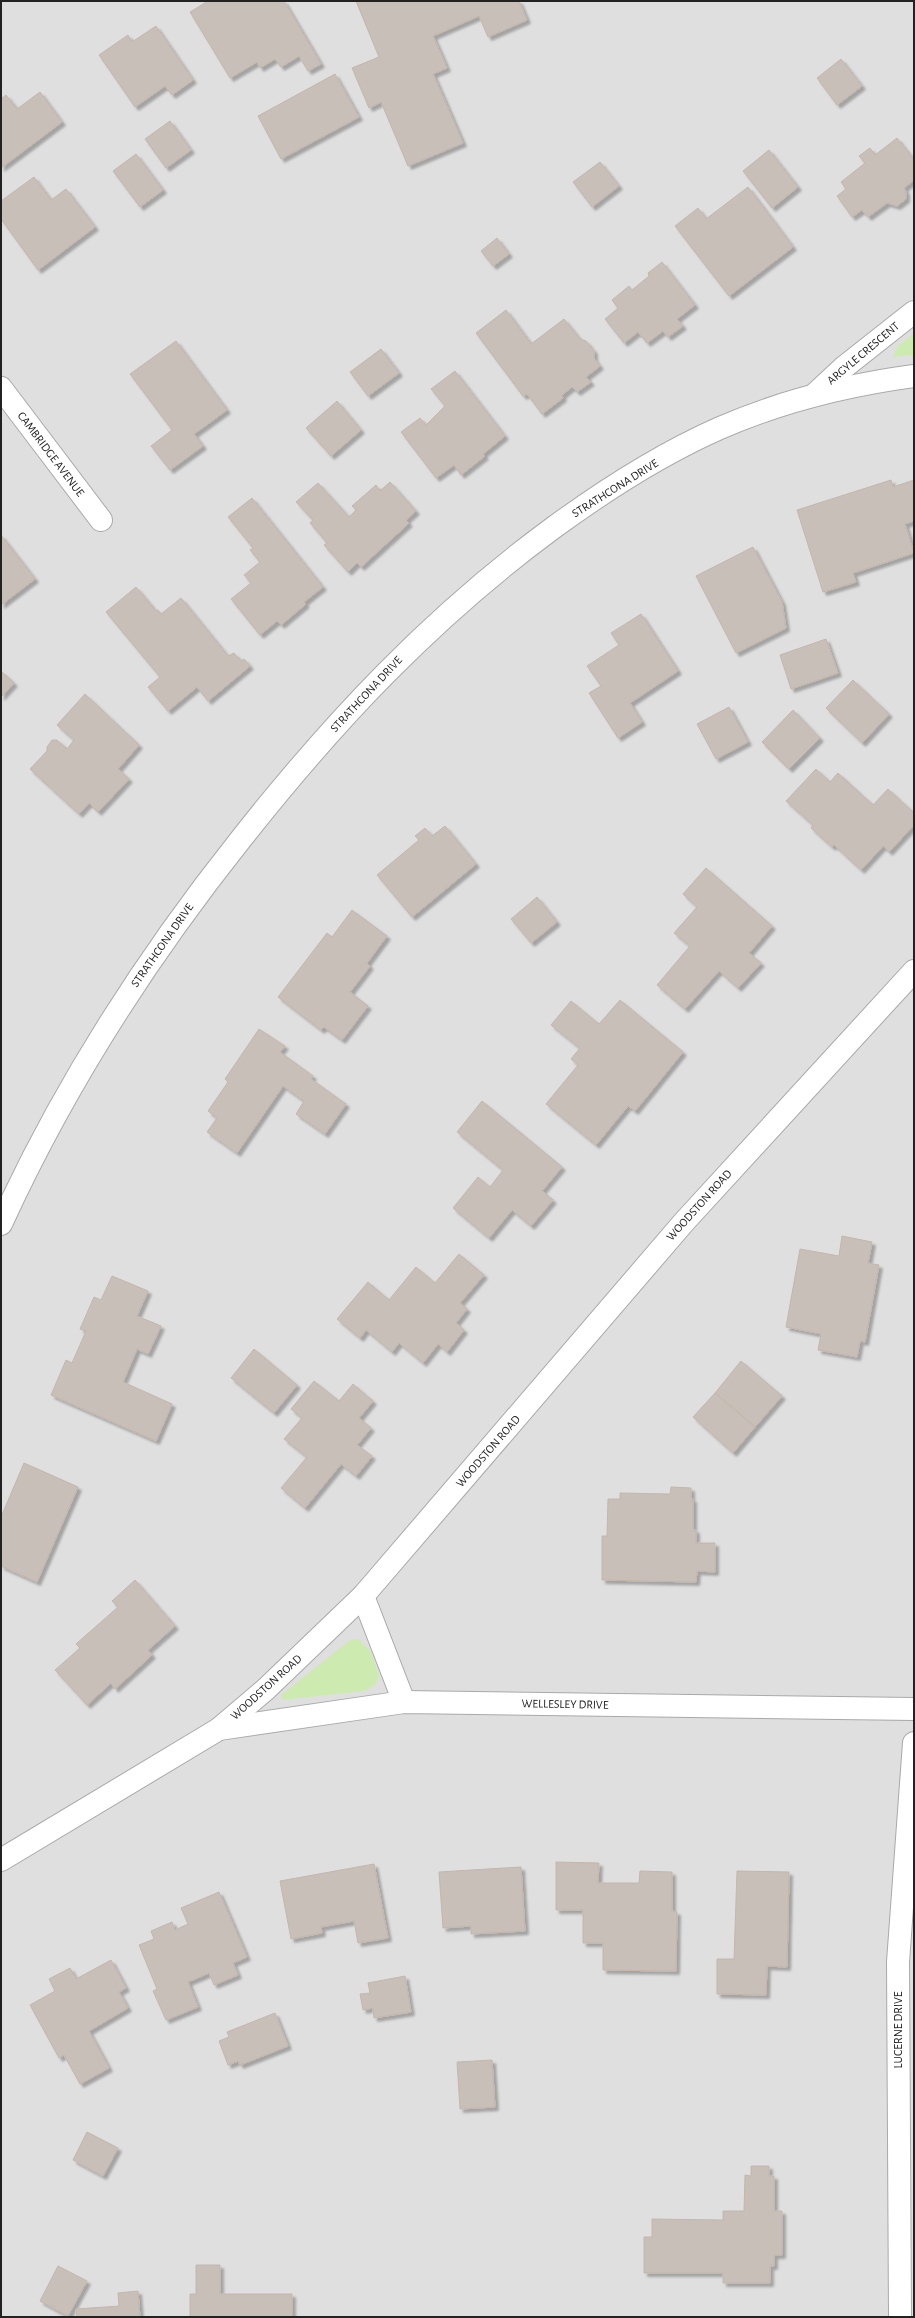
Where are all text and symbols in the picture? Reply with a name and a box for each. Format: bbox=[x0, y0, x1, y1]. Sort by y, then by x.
street label: ARGYLE CRESCENT bbox=[825, 319, 901, 387]
street label: CAMBRIDGE AVENUE bbox=[15, 409, 87, 499]
street label: STRATHCONA DRIVE bbox=[570, 457, 660, 519]
street label: STRATHCONA DRIVE bbox=[328, 654, 404, 734]
street label: STRATHCONA DRIVE bbox=[129, 901, 195, 989]
street label: WOODSTON ROAD bbox=[664, 1167, 734, 1243]
street label: WOODSTON ROAD bbox=[454, 1413, 522, 1489]
street label: WOODSTON ROAD bbox=[228, 1652, 304, 1722]
street label: WELLESLEY DRIVE bbox=[521, 1697, 609, 1711]
street label: LUCERNE DRIVE bbox=[892, 1991, 904, 2069]

